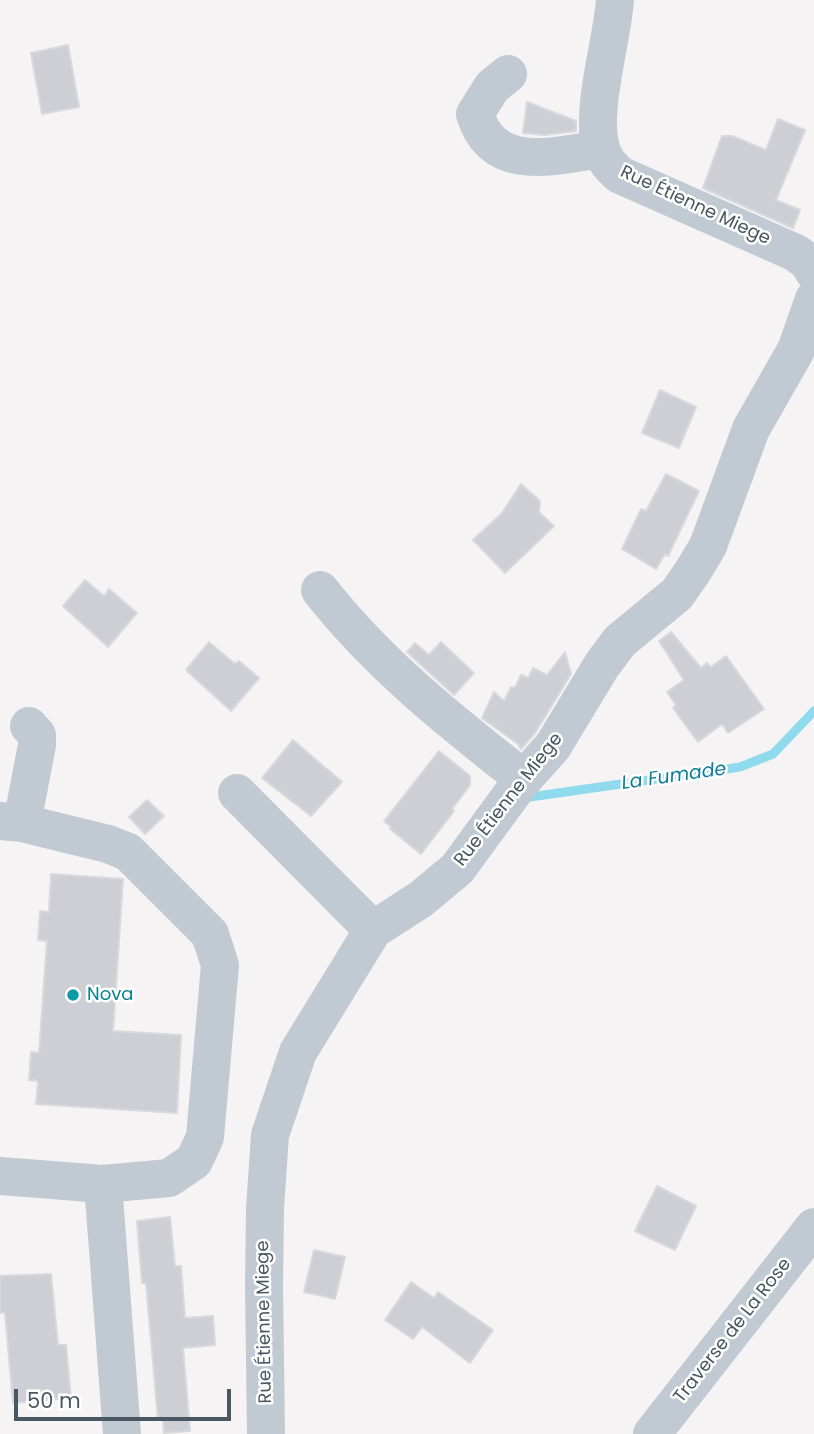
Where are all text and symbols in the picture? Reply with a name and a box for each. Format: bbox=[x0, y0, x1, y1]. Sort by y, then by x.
street label: Rue Étienne Miege bbox=[616, 162, 774, 250]
street label: Rue Étienne Miege bbox=[450, 729, 568, 871]
water label: La Fumade bbox=[620, 758, 728, 796]
place label: Nova bbox=[87, 984, 133, 1006]
marker: Nova bbox=[65, 987, 81, 1003]
street label: Rue Étienne Miege bbox=[253, 1240, 277, 1404]
street label: Traverse de La Rose bbox=[670, 1254, 796, 1408]
scale bar bbox=[18, 1374, 234, 1418]
text: 50 m bbox=[27, 1386, 81, 1415]

